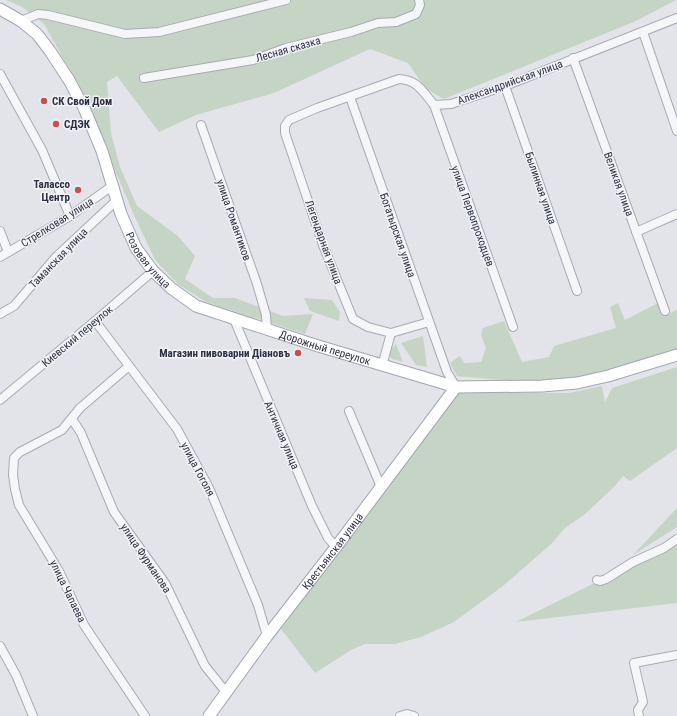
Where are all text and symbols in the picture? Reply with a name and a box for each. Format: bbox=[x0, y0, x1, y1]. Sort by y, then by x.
street label: Лесная сказка bbox=[254, 34, 322, 65]
street label: Александрийская улица bbox=[456, 57, 565, 108]
place label: СК Свой Дом bbox=[52, 95, 112, 108]
marker: СК Свой Дом bbox=[39, 96, 49, 106]
place label: СДЭК bbox=[64, 118, 91, 131]
marker: СДЭК bbox=[51, 119, 61, 129]
street label: Былинная улица bbox=[522, 150, 559, 226]
street label: Великая улица bbox=[601, 150, 636, 218]
street label: улица Первопроходцев bbox=[448, 164, 497, 268]
place label: Талассо Центр bbox=[33, 178, 71, 204]
street label: улица Романтиков bbox=[214, 178, 254, 263]
marker: Талассо Центр bbox=[73, 185, 83, 195]
street label: Богатырская улица bbox=[377, 191, 418, 279]
street label: Стрелковая улица bbox=[19, 195, 96, 250]
street label: Легендарная улица bbox=[302, 198, 345, 286]
street label: Таманская улица bbox=[26, 226, 90, 291]
street label: Розовая улица bbox=[123, 230, 173, 291]
street label: Киевский переулок bbox=[39, 303, 116, 370]
street label: Дорожный переулок bbox=[278, 328, 373, 368]
place label: Магазин пивоварни Дiановъ bbox=[159, 347, 291, 360]
marker: Магазин пивоварни Дiановъ bbox=[293, 348, 303, 358]
street label: Античная улица bbox=[261, 399, 302, 471]
street label: улица Гоголя bbox=[178, 440, 217, 498]
street label: Крестьянская улица bbox=[300, 511, 366, 592]
street label: улица Фурманова bbox=[118, 521, 174, 595]
street label: улица Чапаева bbox=[47, 558, 88, 625]

